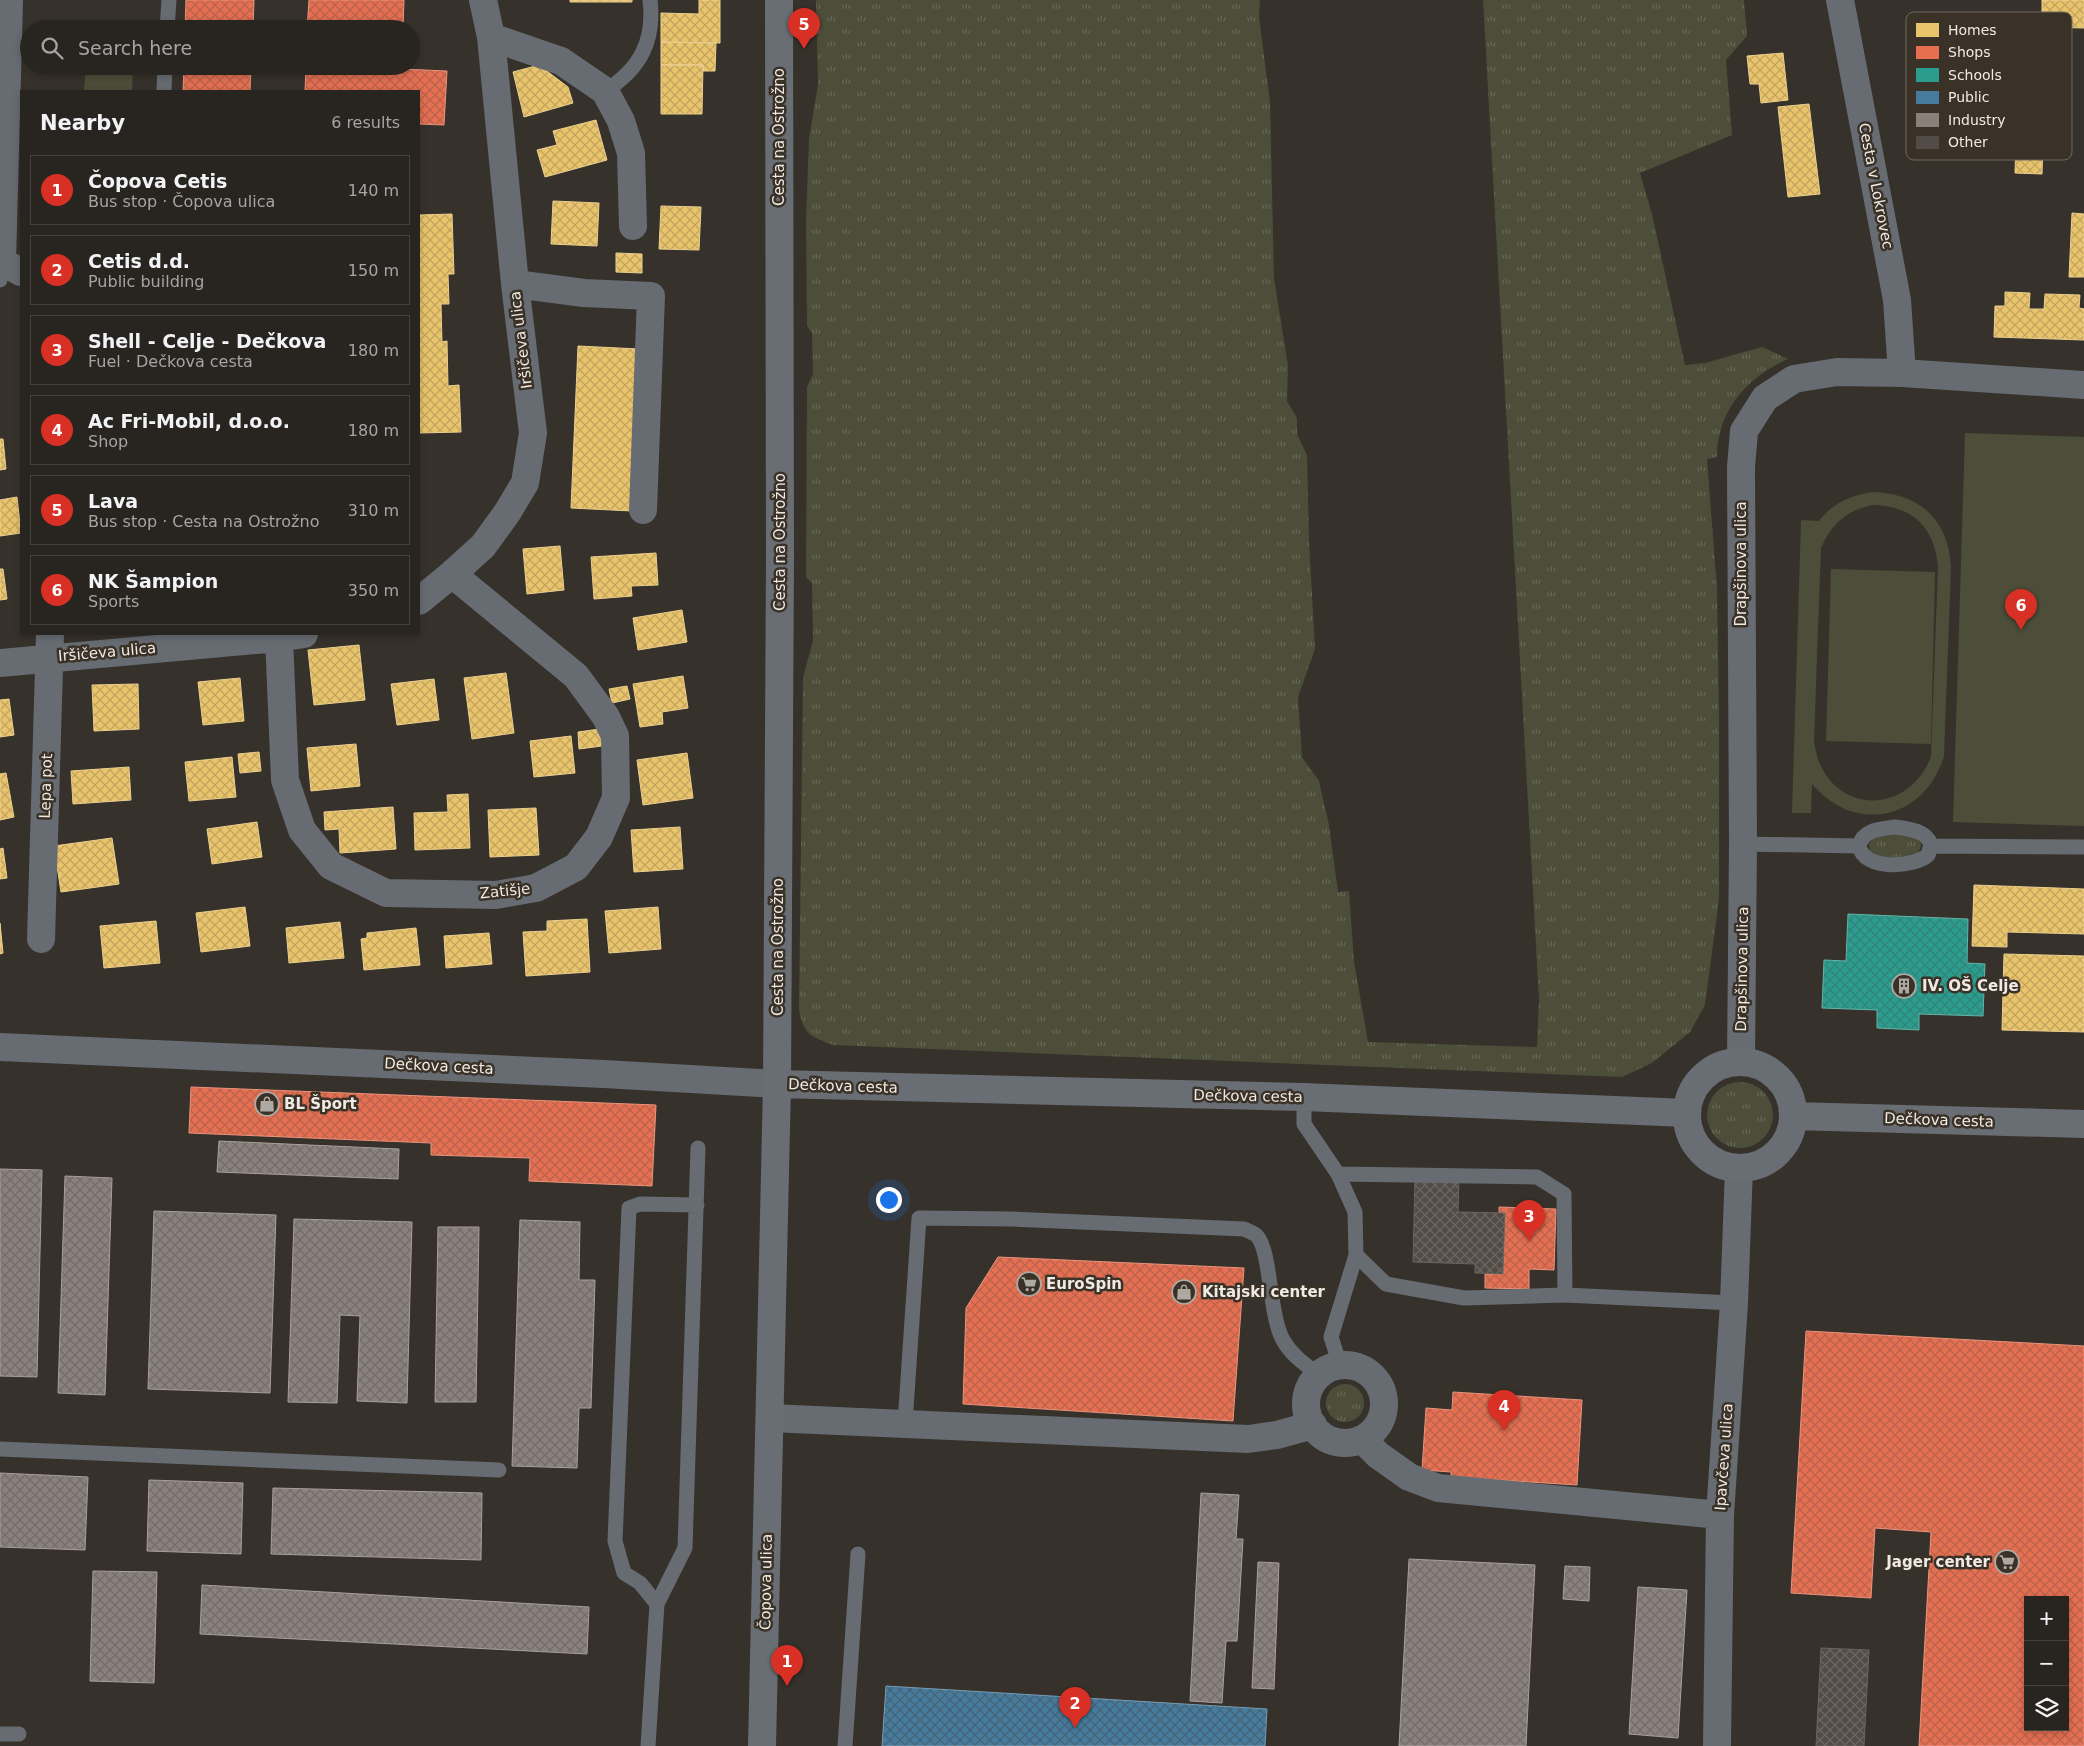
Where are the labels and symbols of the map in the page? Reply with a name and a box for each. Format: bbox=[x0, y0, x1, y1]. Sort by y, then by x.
pin: 5 bbox=[788, 8, 820, 49]
legend bbox=[1906, 12, 2072, 160]
text: Homes bbox=[1948, 22, 1997, 38]
text: Shops bbox=[1948, 44, 1991, 60]
text: Schools bbox=[1948, 67, 2002, 83]
street label: Cesta na Ostrožno bbox=[770, 68, 788, 206]
text: Public bbox=[1948, 89, 1989, 105]
text: Industry bbox=[1948, 112, 2006, 128]
street label: Cesta v Lokrovec bbox=[1855, 121, 1897, 251]
text: Other bbox=[1948, 134, 1988, 150]
street label: Iršičeva ulica bbox=[506, 290, 536, 390]
street label: Cesta na Ostrožno bbox=[771, 473, 789, 611]
street label: Drapšinova ulica bbox=[1732, 501, 1750, 627]
pin: 6 bbox=[2005, 589, 2037, 630]
street label: Iršičeva ulica bbox=[57, 639, 157, 665]
street label: Lepa pot bbox=[36, 753, 56, 819]
street label: Cesta na Ostrožno bbox=[769, 878, 787, 1016]
street label: Zatišje bbox=[479, 879, 531, 903]
street label: Drapšinova ulica bbox=[1732, 906, 1752, 1032]
building icon: IV. OŠ Celje bbox=[1891, 973, 1917, 999]
place label: IV. OŠ Celje bbox=[1922, 976, 2019, 995]
street label: Dečkova cesta bbox=[384, 1054, 494, 1078]
street label: Dečkova cesta bbox=[788, 1075, 898, 1097]
street label: Dečkova cesta bbox=[1193, 1086, 1303, 1106]
shop icon: BL Šport bbox=[254, 1091, 280, 1117]
place label: BL Šport bbox=[284, 1094, 357, 1113]
street label: Dečkova cesta bbox=[1884, 1109, 1994, 1131]
your location bbox=[876, 1187, 902, 1213]
pin: 3 bbox=[1513, 1200, 1545, 1241]
supermarket icon: EuroSpin bbox=[1016, 1271, 1042, 1297]
place label: EuroSpin bbox=[1046, 1275, 1122, 1293]
shop icon: Kitajski center bbox=[1171, 1279, 1197, 1305]
place label: Kitajski center bbox=[1202, 1283, 1326, 1301]
pin: 4 bbox=[1488, 1390, 1520, 1431]
street label: Ipavčeva ulica bbox=[1711, 1403, 1737, 1511]
street label: Čopova ulica bbox=[755, 1534, 776, 1630]
supermarket icon: Jager center bbox=[1994, 1549, 2020, 1575]
place label: Jager center bbox=[1885, 1553, 1991, 1571]
pin: 1 bbox=[771, 1645, 803, 1686]
pin: 2 bbox=[1059, 1687, 1091, 1728]

